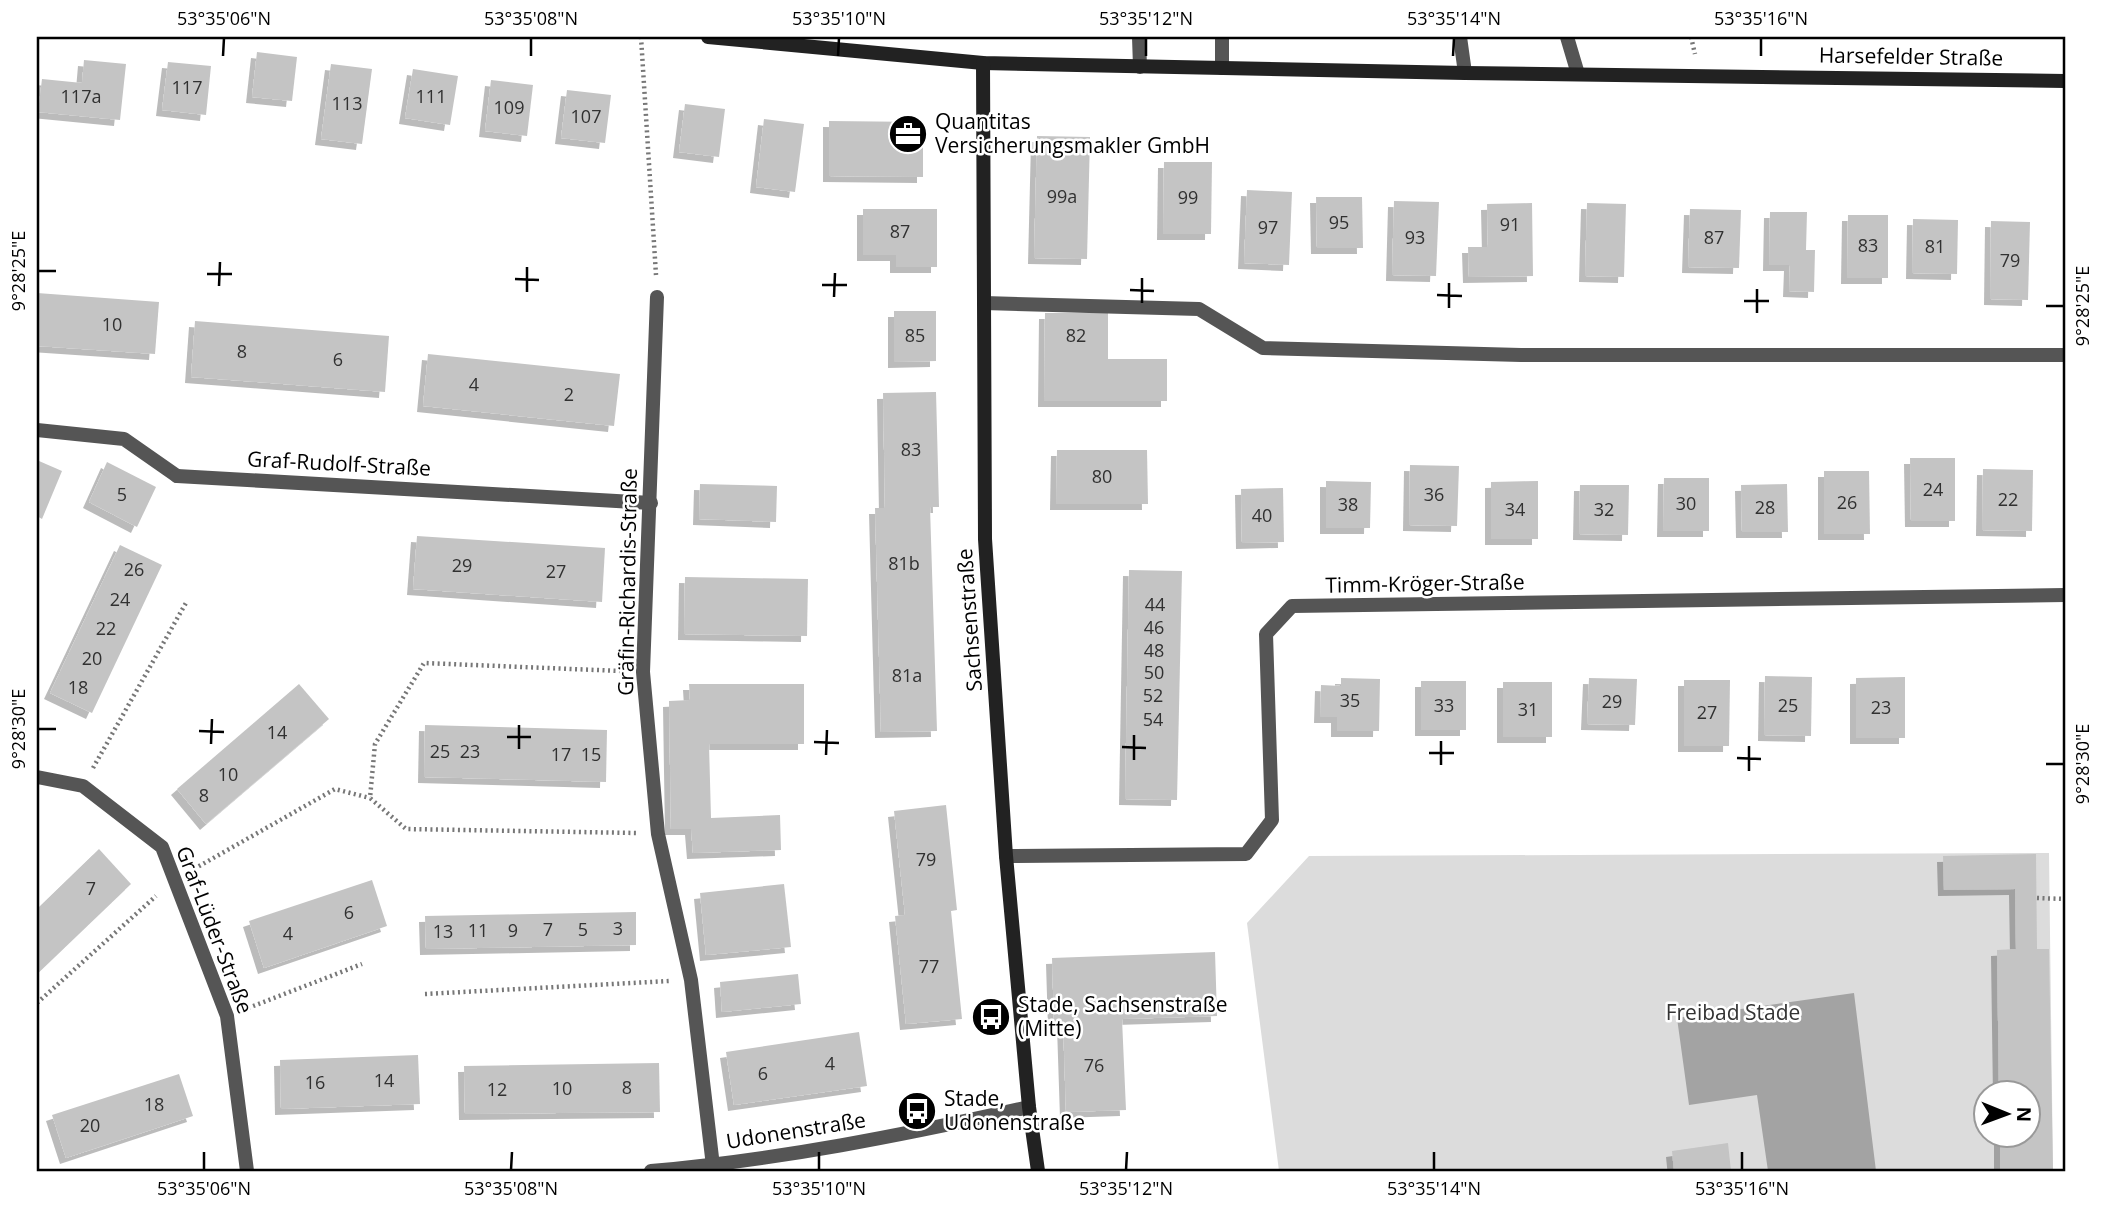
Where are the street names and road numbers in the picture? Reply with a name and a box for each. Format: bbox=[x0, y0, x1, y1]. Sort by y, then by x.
street label: Harsefelder Straße bbox=[1819, 40, 2003, 72]
street label: Graf-Rudolf-Straße bbox=[246, 444, 432, 482]
street label: Gräfin-Richardis-Straße bbox=[611, 468, 643, 696]
street label: Sachsenstraße bbox=[950, 548, 988, 693]
street label: Timm-Kröger-Straße bbox=[1325, 567, 1525, 599]
street label: Graf-Lüder-Straße bbox=[170, 842, 260, 1017]
street label: Udonenstraße bbox=[724, 1105, 868, 1155]

